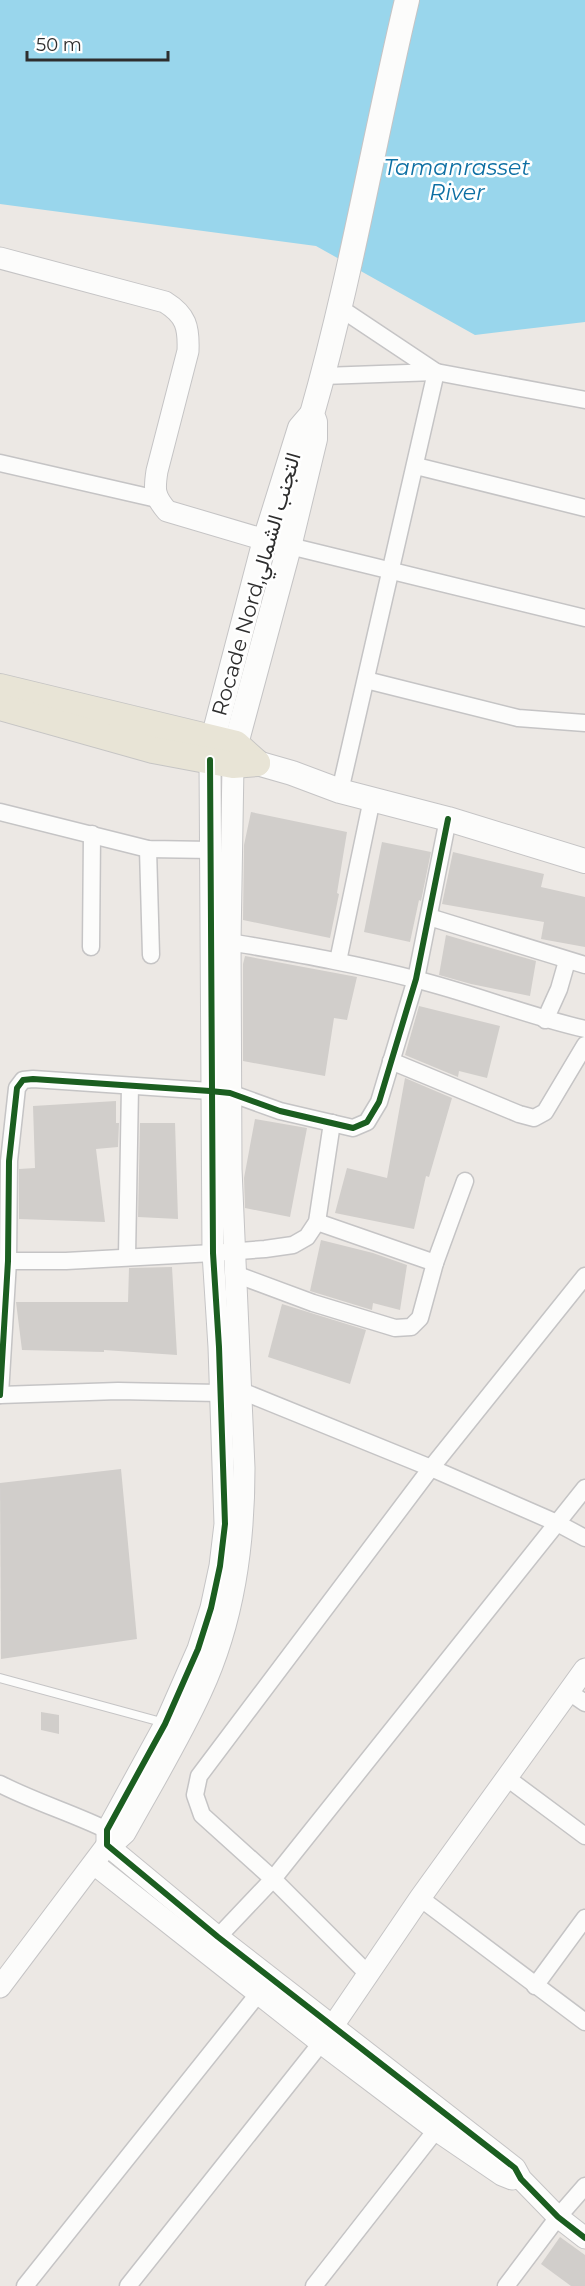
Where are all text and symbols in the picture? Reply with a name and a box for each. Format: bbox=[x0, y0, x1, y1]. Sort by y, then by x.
scale bar bbox=[27, 24, 168, 62]
text: 50 m bbox=[36, 34, 82, 56]
water label: Tamanrasset River bbox=[384, 154, 530, 206]
street label: Rocade Nord,التجنب الشمالي bbox=[206, 449, 310, 720]

